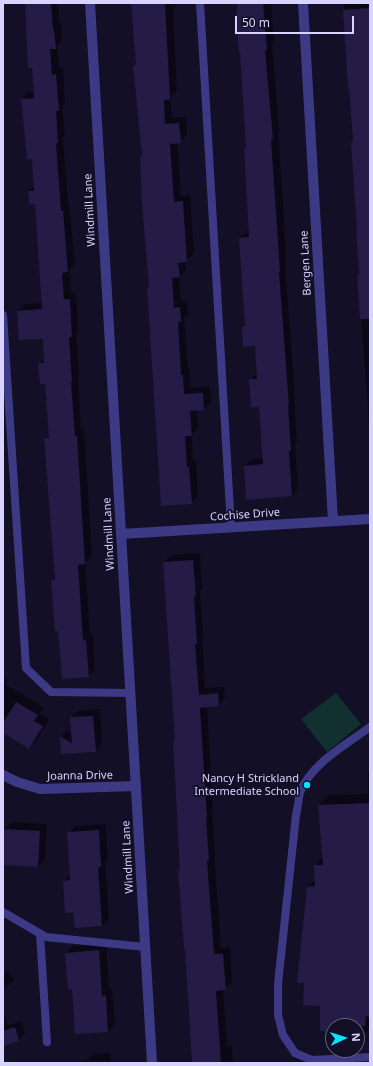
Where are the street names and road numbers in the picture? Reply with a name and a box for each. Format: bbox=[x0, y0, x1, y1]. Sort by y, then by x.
street label: Windmill Lane bbox=[81, 173, 99, 247]
street label: Bergen Lane bbox=[298, 230, 314, 296]
street label: Windmill Lane bbox=[100, 497, 118, 571]
street label: Cochise Drive bbox=[210, 506, 280, 524]
street label: Joanna Drive bbox=[47, 769, 113, 783]
street label: Windmill Lane bbox=[119, 820, 137, 894]

